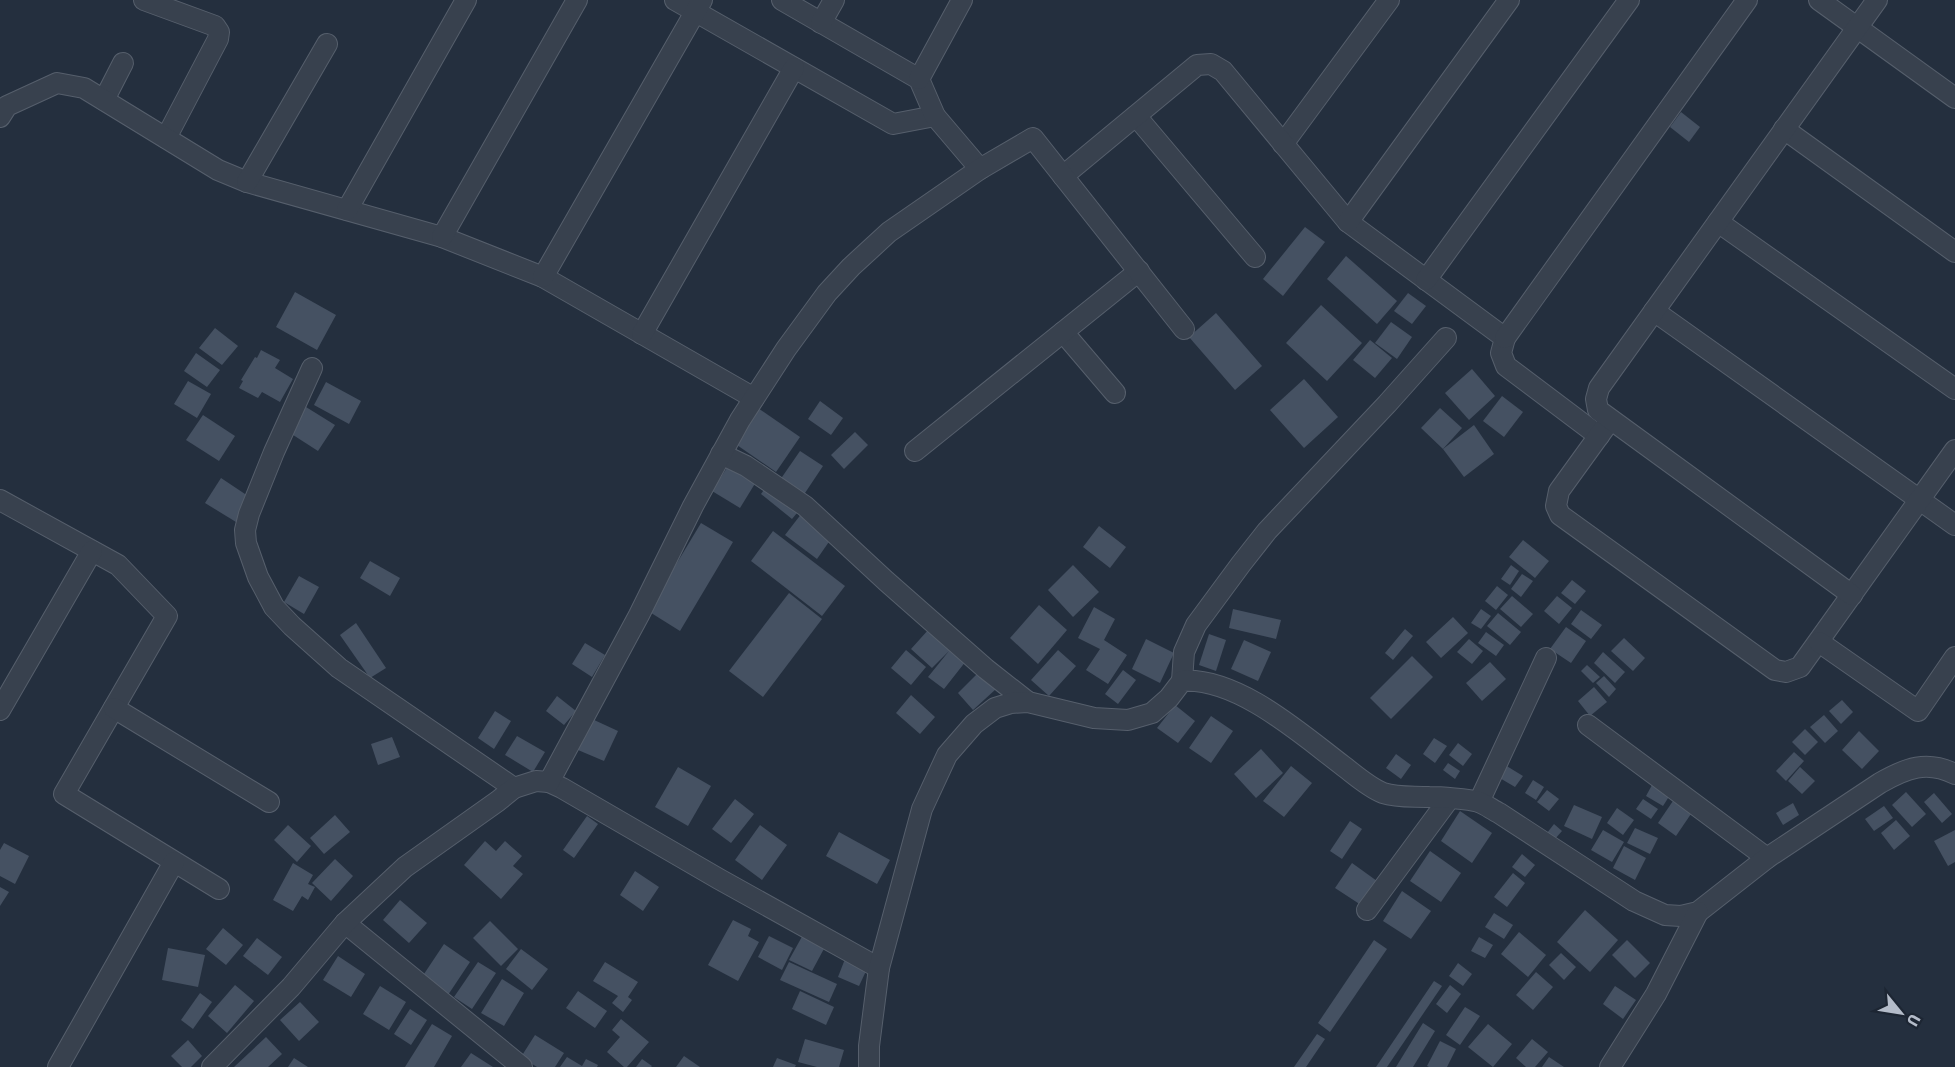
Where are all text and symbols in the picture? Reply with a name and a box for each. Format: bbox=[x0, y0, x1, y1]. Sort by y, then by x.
north arrow bbox=[1871, 983, 1931, 1043]
text: U bbox=[1903, 1011, 1924, 1030]

